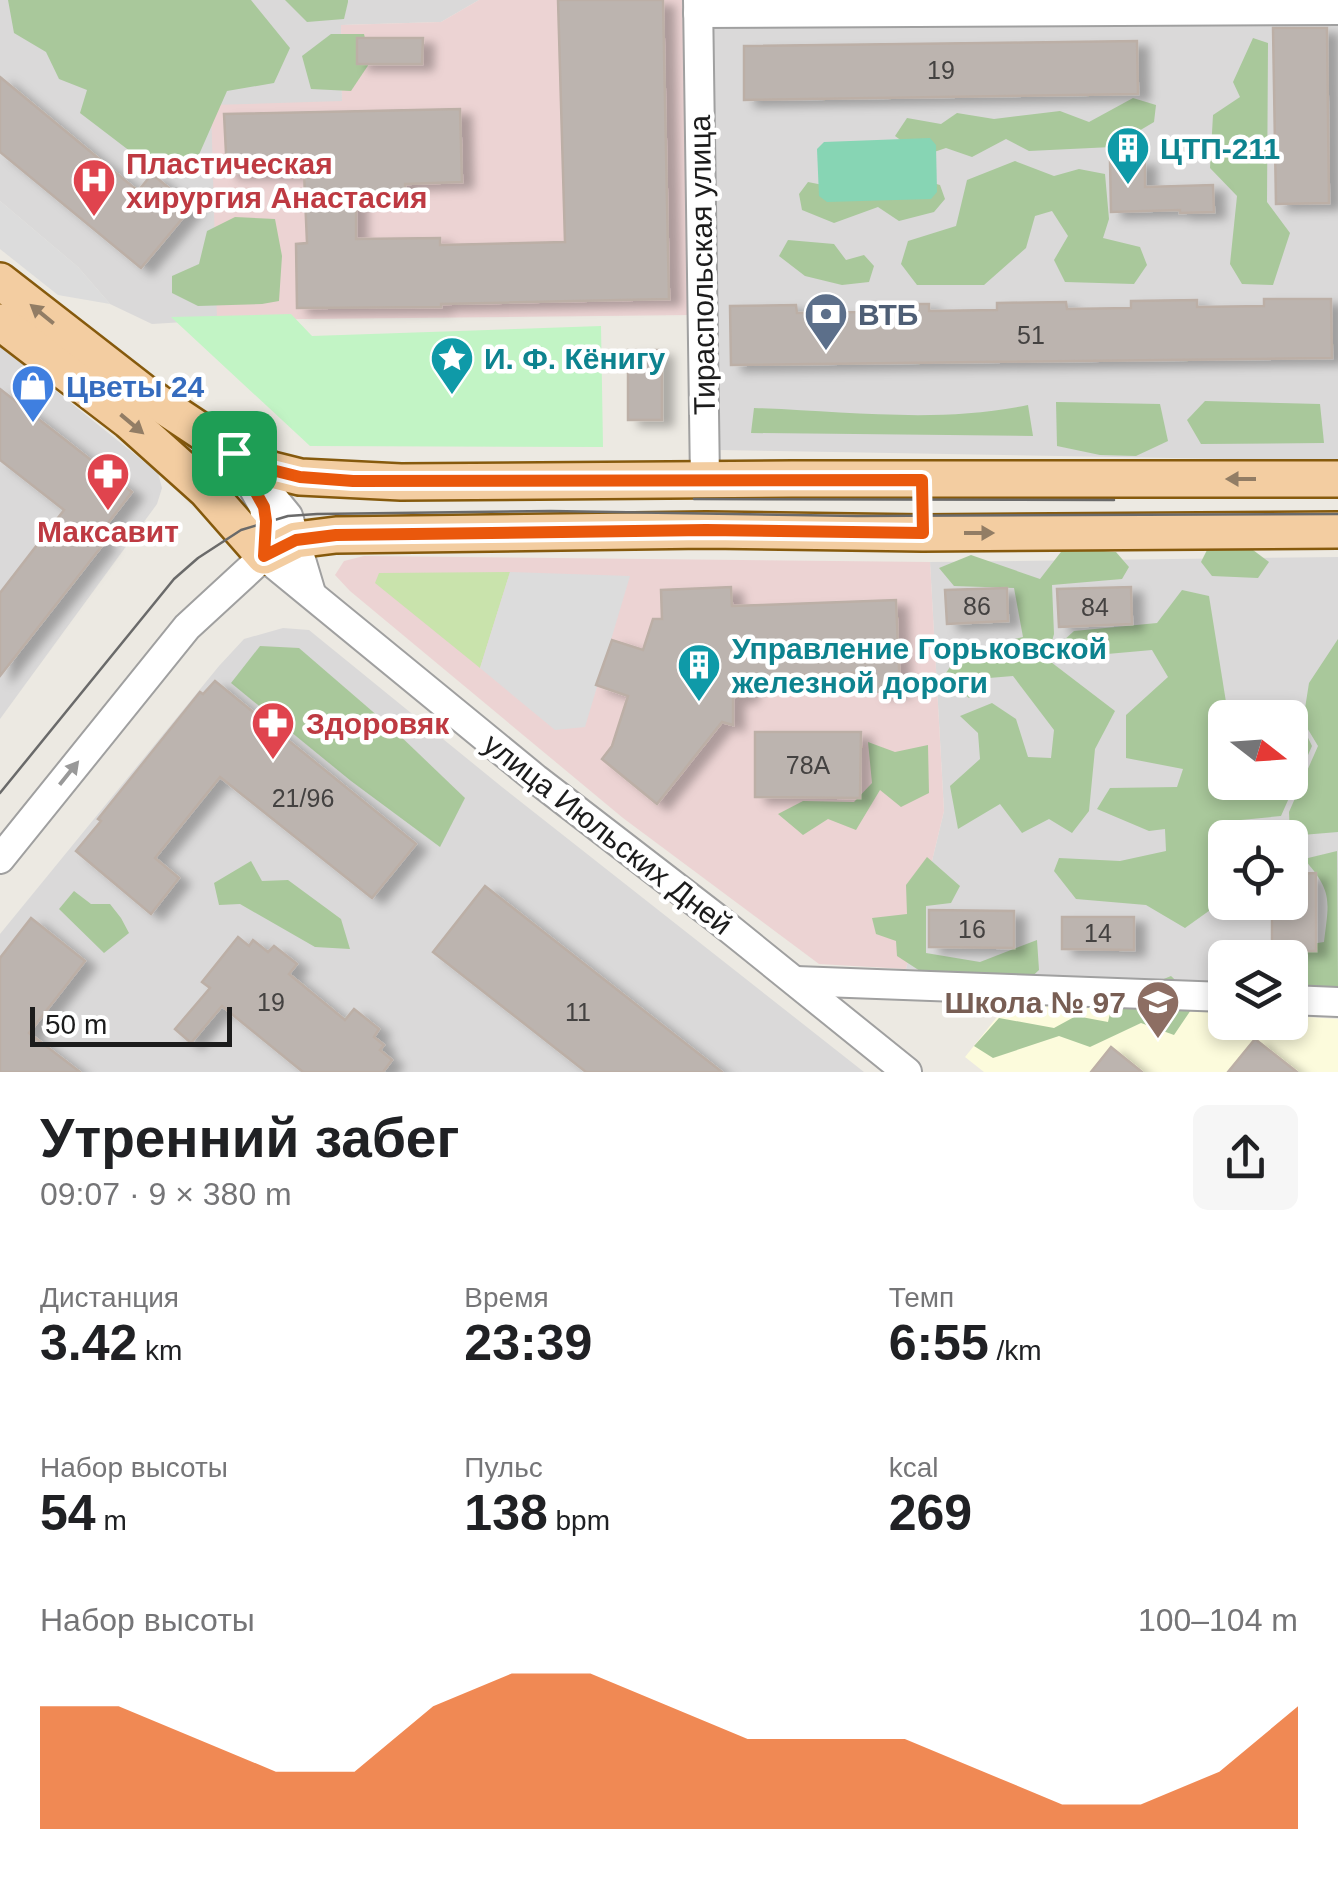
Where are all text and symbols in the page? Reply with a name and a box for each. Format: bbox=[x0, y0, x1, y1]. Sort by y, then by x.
house number: 19 bbox=[927, 56, 955, 84]
street label: Тираспольская улица bbox=[683, 114, 721, 415]
building icon: ЦТП-211 bbox=[1105, 125, 1151, 186]
place label: ЦТП-211 bbox=[1160, 132, 1280, 165]
place label: Пластическая хирургия Анастасия bbox=[126, 147, 428, 214]
hospital icon: Пластическая хирургия Анастасия bbox=[71, 157, 117, 218]
bank icon: ВТБ bbox=[803, 291, 849, 352]
place label: ВТБ bbox=[858, 298, 918, 331]
one-way arrow bbox=[29, 304, 54, 325]
house number: 51 bbox=[1017, 321, 1045, 349]
place icon: И. Ф. Кёнигу bbox=[429, 335, 475, 396]
place label: И. Ф. Кёнигу bbox=[484, 342, 666, 375]
shop icon: Цветы 24 bbox=[10, 363, 56, 424]
place label: Цветы 24 bbox=[66, 370, 205, 403]
pin bbox=[192, 411, 277, 496]
one-way arrow bbox=[120, 413, 145, 434]
icon: arrive bbox=[207, 426, 262, 481]
pharmacy icon: Максавит bbox=[85, 451, 131, 512]
one-way arrow bbox=[1224, 471, 1256, 487]
place label: Максавит bbox=[37, 515, 179, 548]
one-way arrow bbox=[963, 525, 995, 541]
house number: 86 bbox=[963, 592, 991, 620]
house number: 84 bbox=[1081, 593, 1109, 621]
place label: Управление Горьковской железной дороги bbox=[731, 632, 1107, 699]
building icon: Управление Горьковской железной дороги bbox=[676, 642, 722, 703]
pharmacy icon: Здоровяк bbox=[250, 700, 296, 761]
north arrow bbox=[1208, 700, 1308, 800]
map controls bbox=[1208, 700, 1308, 1040]
place label: Здоровяк bbox=[306, 707, 450, 740]
street label: улица Июльских Дней bbox=[477, 727, 739, 941]
house number: 78А bbox=[786, 751, 831, 779]
one-way arrow bbox=[58, 761, 79, 786]
house number: 21/96 bbox=[272, 784, 334, 812]
button: locate bbox=[1208, 820, 1308, 920]
house number: 16 bbox=[958, 915, 986, 943]
house number: 14 bbox=[1084, 919, 1112, 947]
button: layers bbox=[1208, 940, 1308, 1040]
school or university icon: Школа № 97 bbox=[1135, 979, 1181, 1040]
place label: Школа № 97 bbox=[944, 986, 1126, 1019]
house number: 19 bbox=[257, 988, 285, 1016]
house number: 11 bbox=[565, 998, 591, 1026]
scale bar bbox=[30, 1002, 232, 1046]
text: 50 m bbox=[45, 1009, 107, 1040]
button: share bbox=[1193, 1105, 1298, 1210]
text: Утренний забег bbox=[40, 1107, 459, 1169]
text: 09:07 · 9 × 380 m bbox=[40, 1176, 292, 1212]
text: Дистанция bbox=[40, 1282, 179, 1313]
text: Время bbox=[464, 1282, 549, 1313]
text: Темп bbox=[889, 1282, 954, 1313]
text: 3.42 bbox=[40, 1315, 137, 1371]
text: 23:39 bbox=[464, 1315, 592, 1371]
text: 6:55 bbox=[889, 1315, 989, 1371]
text: km bbox=[137, 1335, 182, 1366]
text: /km bbox=[989, 1335, 1042, 1366]
text: Набор высоты bbox=[40, 1452, 228, 1483]
text: Пульс bbox=[464, 1452, 543, 1483]
text: kcal bbox=[889, 1452, 938, 1483]
text: 54 bbox=[40, 1485, 96, 1541]
text: 138 bbox=[464, 1485, 548, 1541]
text: 269 bbox=[889, 1485, 972, 1541]
text: m bbox=[96, 1505, 127, 1536]
text: bpm bbox=[548, 1505, 610, 1536]
text: Набор высоты bbox=[40, 1602, 255, 1638]
text: 100–104 m bbox=[1138, 1602, 1298, 1638]

